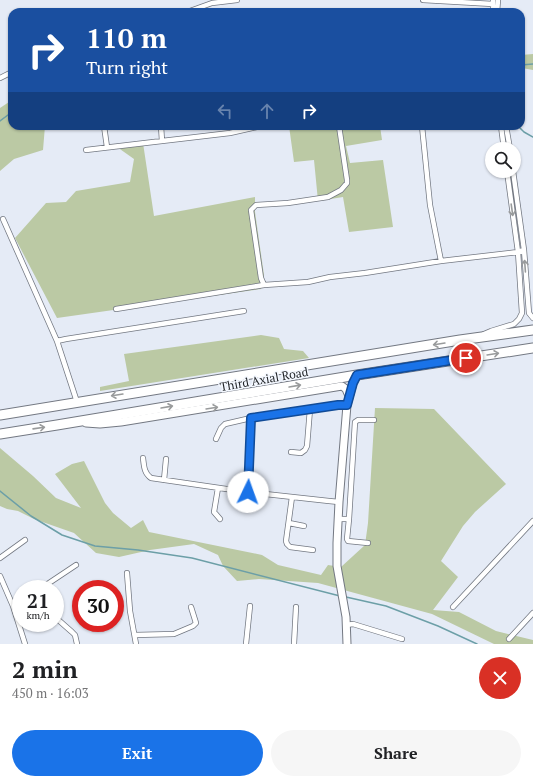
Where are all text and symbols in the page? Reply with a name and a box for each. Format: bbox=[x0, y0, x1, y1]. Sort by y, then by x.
text: 110 m bbox=[86, 19, 167, 56]
icon: right bbox=[20, 24, 72, 76]
text: Turn right bbox=[86, 55, 168, 79]
icon: left bbox=[214, 100, 236, 122]
icon: ahead bbox=[256, 100, 278, 122]
icon: right bbox=[298, 100, 320, 122]
map controls bbox=[485, 142, 521, 178]
button: search bbox=[485, 142, 521, 178]
one-way arrow bbox=[508, 203, 516, 216]
one-way arrow bbox=[522, 260, 529, 273]
one-way arrow bbox=[433, 340, 446, 348]
pin bbox=[449, 341, 483, 375]
icon: arrive bbox=[455, 347, 477, 369]
one-way arrow bbox=[486, 350, 499, 358]
street label: Third Axial Road bbox=[219, 364, 310, 394]
one-way arrow bbox=[288, 381, 301, 389]
one-way arrow bbox=[111, 392, 124, 400]
one-way arrow bbox=[160, 403, 173, 411]
one-way arrow bbox=[206, 403, 219, 411]
one-way arrow bbox=[32, 424, 45, 432]
position arrow bbox=[227, 471, 269, 513]
speed limit sign: 30 bbox=[72, 580, 124, 632]
text: 21 bbox=[27, 587, 49, 614]
text: km/h bbox=[26, 609, 50, 622]
text: 2 min bbox=[12, 653, 78, 685]
button: close bbox=[479, 657, 521, 699]
text: 450 m · 16:03 bbox=[12, 684, 89, 702]
button: Exit bbox=[12, 730, 263, 776]
button: Share bbox=[271, 730, 521, 776]

